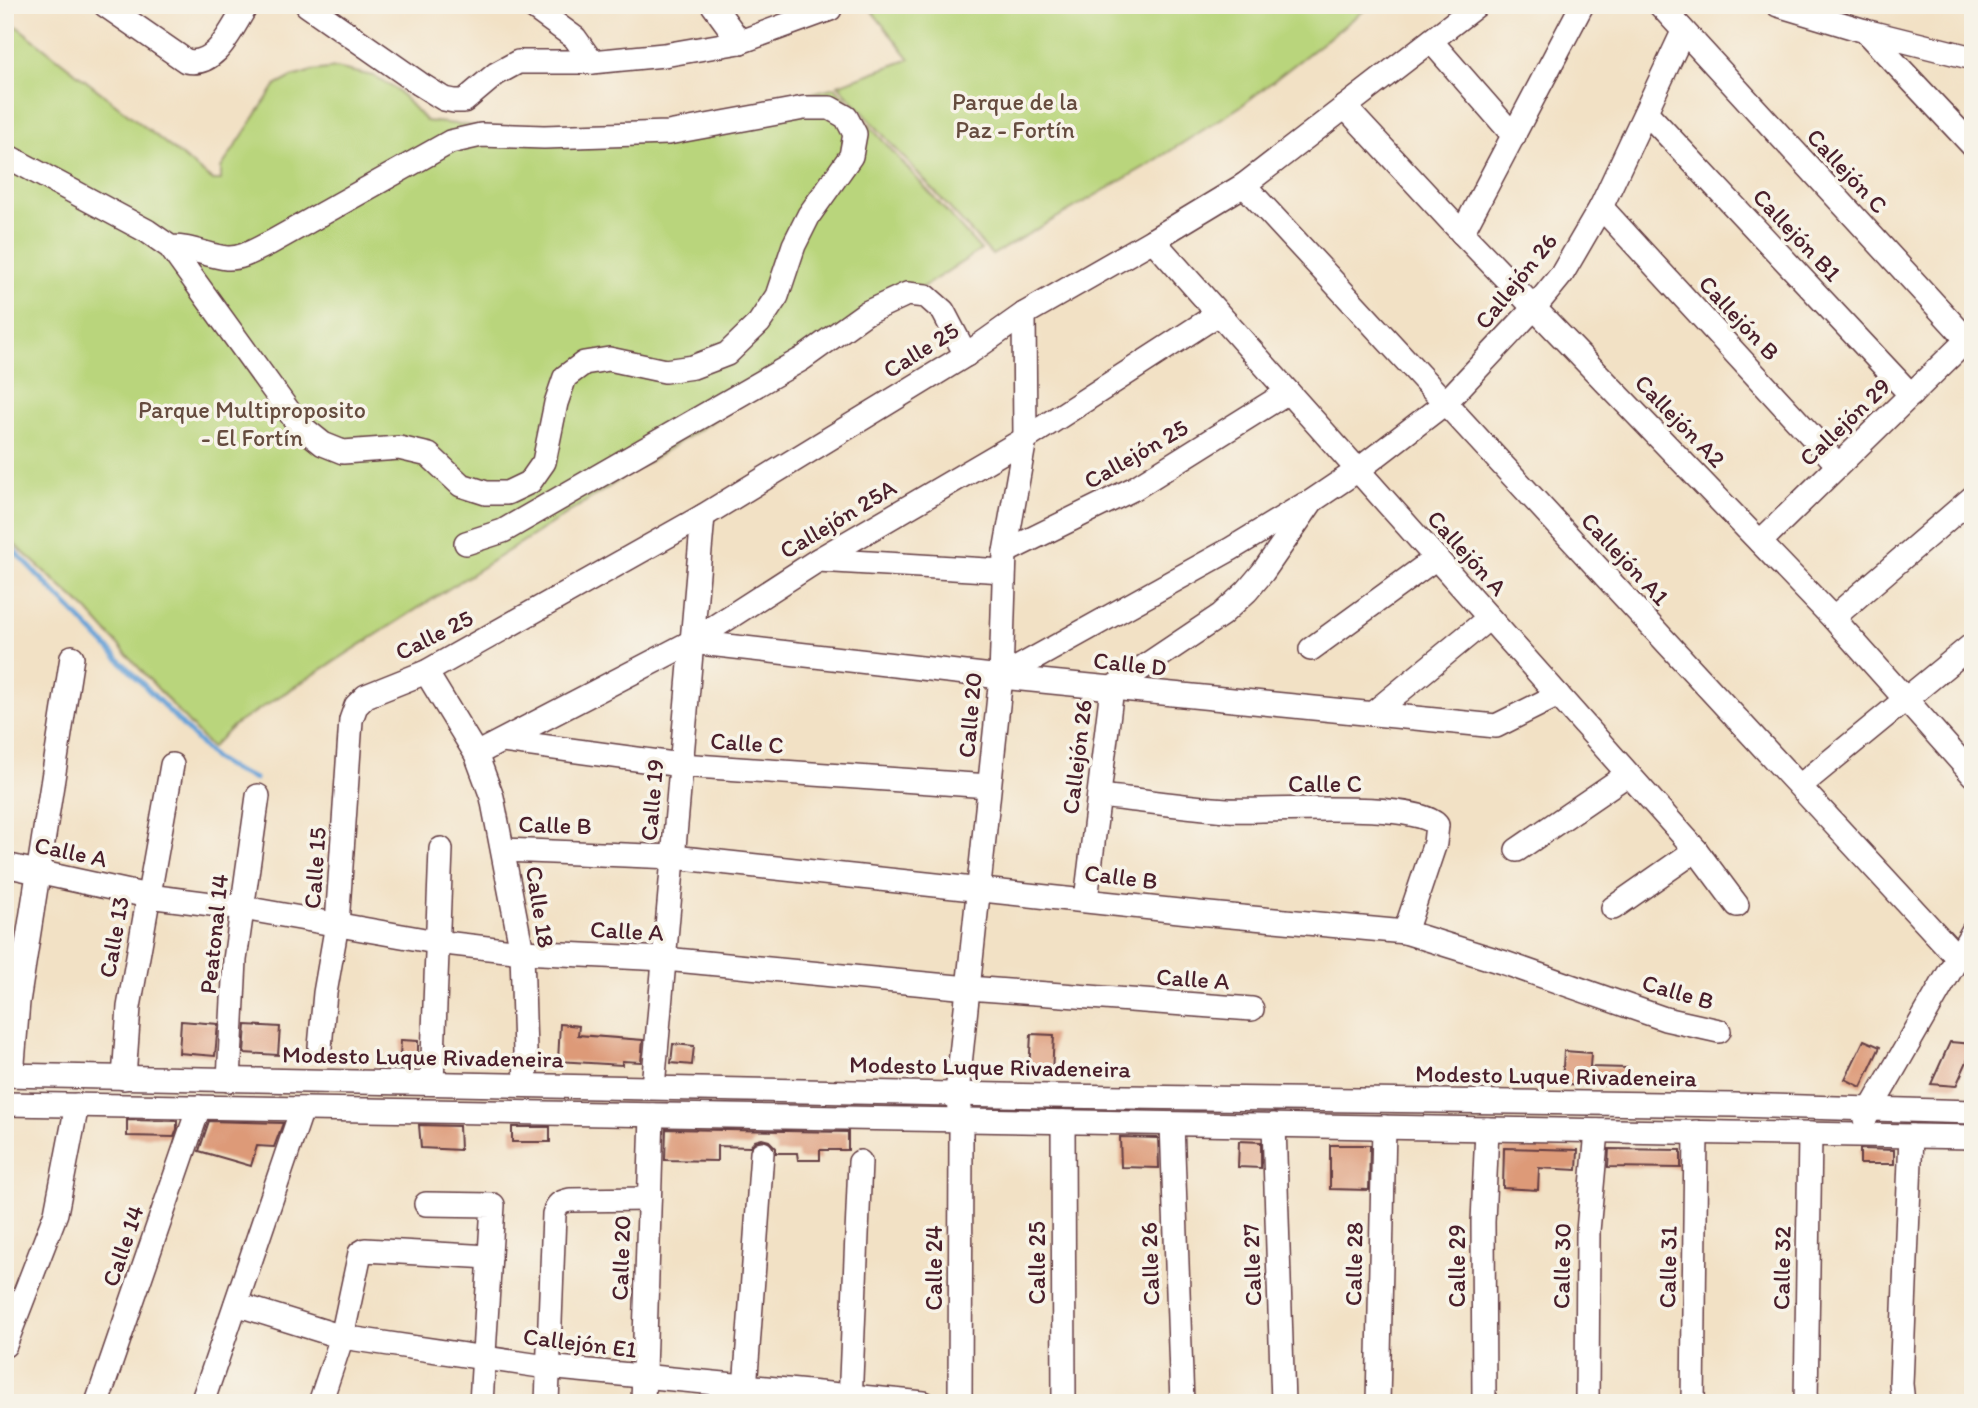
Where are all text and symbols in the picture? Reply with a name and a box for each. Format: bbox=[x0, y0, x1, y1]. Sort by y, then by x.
park label: Parque de la Paz - Fortín bbox=[952, 87, 1078, 144]
street label: Callejón C bbox=[1801, 122, 1894, 219]
street label: Callejón B1 bbox=[1747, 182, 1848, 287]
street label: Callejón 26 bbox=[1468, 227, 1563, 335]
street label: Callejón B bbox=[1693, 269, 1786, 366]
street label: Calle 25 bbox=[878, 315, 964, 384]
street label: Callejón A2 bbox=[1629, 368, 1732, 473]
street label: Callejón 29 bbox=[1793, 371, 1896, 472]
park label: Parque Multiproposito - El Fortín bbox=[138, 395, 366, 452]
street label: Callejón 25 bbox=[1079, 412, 1193, 495]
street label: Callejón 25A bbox=[774, 472, 901, 565]
street label: Callejón A bbox=[1421, 504, 1513, 602]
street label: Callejón A1 bbox=[1575, 506, 1676, 611]
street label: Calle 25 bbox=[390, 603, 478, 666]
street label: Calle D bbox=[1092, 645, 1168, 682]
street label: Calle 20 bbox=[951, 671, 988, 759]
street label: Callejón 26 bbox=[1055, 698, 1098, 816]
street label: Calle C bbox=[709, 725, 785, 760]
street label: Calle 19 bbox=[633, 758, 670, 842]
street label: Calle C bbox=[1288, 769, 1362, 798]
street label: Calle B bbox=[518, 809, 592, 840]
street label: Calle 15 bbox=[297, 826, 332, 910]
street label: Calle A bbox=[32, 830, 110, 873]
street label: Calle B bbox=[1083, 858, 1159, 895]
street label: Calle 18 bbox=[520, 864, 561, 950]
street label: Peatonal 14 bbox=[193, 873, 234, 995]
street label: Calle 13 bbox=[92, 894, 135, 980]
street label: Calle A bbox=[589, 914, 665, 947]
street label: Calle A bbox=[1155, 961, 1231, 996]
street label: Calle B bbox=[1639, 967, 1717, 1016]
street label: Modesto Luque Rivadeneira bbox=[282, 1040, 565, 1073]
street label: Modesto Luque Rivadeneira bbox=[849, 1050, 1132, 1083]
street label: Modesto Luque Rivadeneira bbox=[1415, 1059, 1698, 1092]
street label: Calle 14 bbox=[95, 1201, 150, 1290]
street label: Calle 20 bbox=[605, 1215, 636, 1301]
street label: Calle 25 bbox=[1022, 1221, 1051, 1305]
street label: Calle 26 bbox=[1134, 1222, 1165, 1306]
street label: Calle 28 bbox=[1338, 1222, 1369, 1306]
street label: Calle 27 bbox=[1236, 1223, 1267, 1307]
street label: Calle 30 bbox=[1546, 1223, 1577, 1309]
street label: Calle 29 bbox=[1442, 1224, 1471, 1308]
street label: Calle 24 bbox=[919, 1225, 948, 1311]
street label: Calle 31 bbox=[1652, 1225, 1683, 1309]
street label: Calle 32 bbox=[1766, 1225, 1797, 1310]
street label: Callejón E1 bbox=[521, 1321, 639, 1364]

